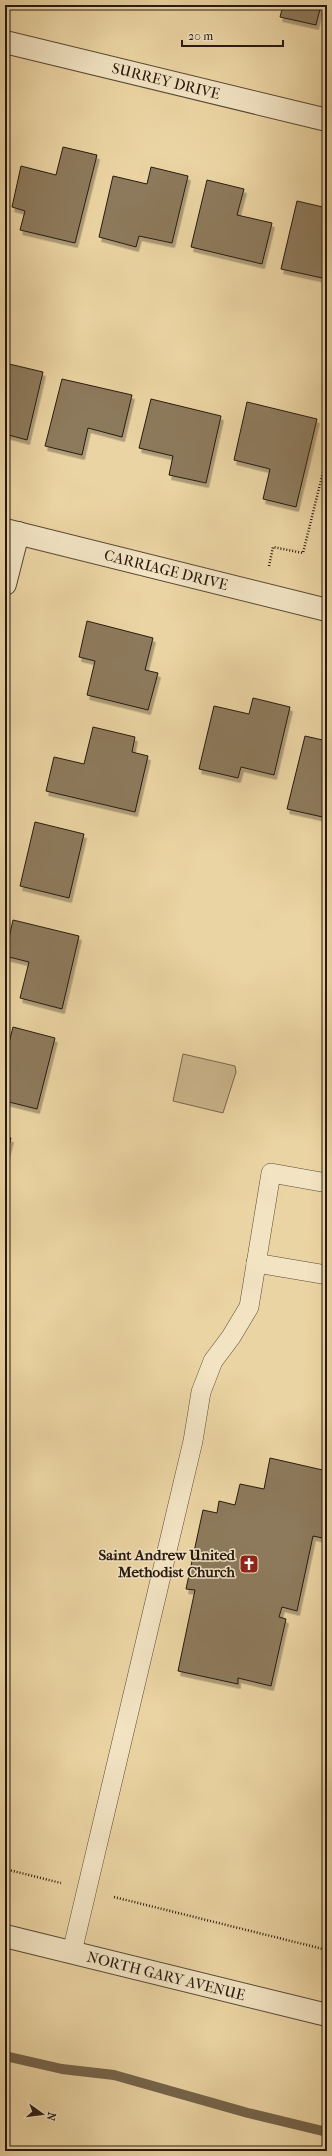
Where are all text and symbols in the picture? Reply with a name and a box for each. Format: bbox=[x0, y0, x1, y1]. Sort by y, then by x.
scale bar bbox=[182, 22, 283, 48]
text: 20 m bbox=[188, 29, 213, 43]
street label: SURREY DRIVE bbox=[110, 59, 222, 103]
street label: CARRIAGE DRIVE bbox=[102, 546, 230, 594]
place label: Saint Andrew United Methodist Church bbox=[99, 1546, 236, 1581]
church icon: Saint Andrew United Methodist Church bbox=[238, 1553, 260, 1575]
street label: NORTH GARY AVENUE bbox=[85, 1948, 247, 2004]
north arrow bbox=[22, 2094, 62, 2134]
text: N bbox=[44, 2111, 59, 2123]

